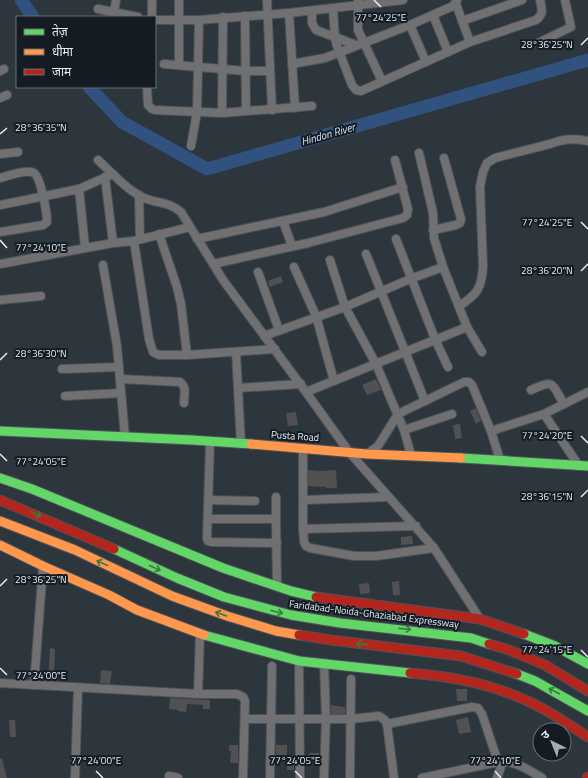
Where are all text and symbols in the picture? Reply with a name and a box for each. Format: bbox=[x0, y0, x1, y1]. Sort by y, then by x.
text: 77°24'25"E bbox=[356, 10, 407, 25]
legend bbox=[16, 16, 156, 88]
text: तेज़ bbox=[52, 22, 69, 41]
text: 28°36'25"N bbox=[521, 37, 573, 52]
text: धीमा bbox=[52, 42, 74, 61]
text: जाम bbox=[52, 62, 72, 81]
water label: Hindon River bbox=[299, 118, 358, 149]
text: 28°36'35"N bbox=[15, 120, 67, 135]
text: 77°24'25"E bbox=[522, 215, 573, 230]
text: 77°24'10"E bbox=[16, 240, 67, 255]
text: 28°36'20"N bbox=[521, 263, 573, 278]
text: 28°36'30"N bbox=[15, 346, 67, 361]
street label: Pusta Road bbox=[270, 427, 320, 445]
text: 77°24'20"E bbox=[522, 428, 573, 443]
text: 77°24'05"E bbox=[16, 454, 67, 469]
text: 28°36'15"N bbox=[521, 489, 573, 504]
one-way arrow bbox=[30, 511, 42, 519]
one-way arrow bbox=[96, 559, 108, 566]
one-way arrow bbox=[148, 565, 160, 572]
text: 28°36'25"N bbox=[15, 572, 67, 587]
street label: Faridabad-Noida-Ghaziabad Expressway bbox=[288, 596, 460, 632]
one-way arrow bbox=[270, 609, 283, 616]
one-way arrow bbox=[216, 610, 228, 618]
one-way arrow bbox=[398, 626, 411, 633]
one-way arrow bbox=[356, 640, 369, 647]
text: 77°24'15"E bbox=[522, 642, 573, 657]
text: 77°24'00"E bbox=[16, 668, 67, 683]
one-way arrow bbox=[548, 687, 560, 695]
north arrow bbox=[532, 722, 572, 762]
text: उ bbox=[537, 726, 553, 743]
text: 77°24'00"E bbox=[71, 753, 122, 768]
text: 77°24'05"E bbox=[270, 753, 321, 768]
text: 77°24'10"E bbox=[470, 753, 521, 768]

